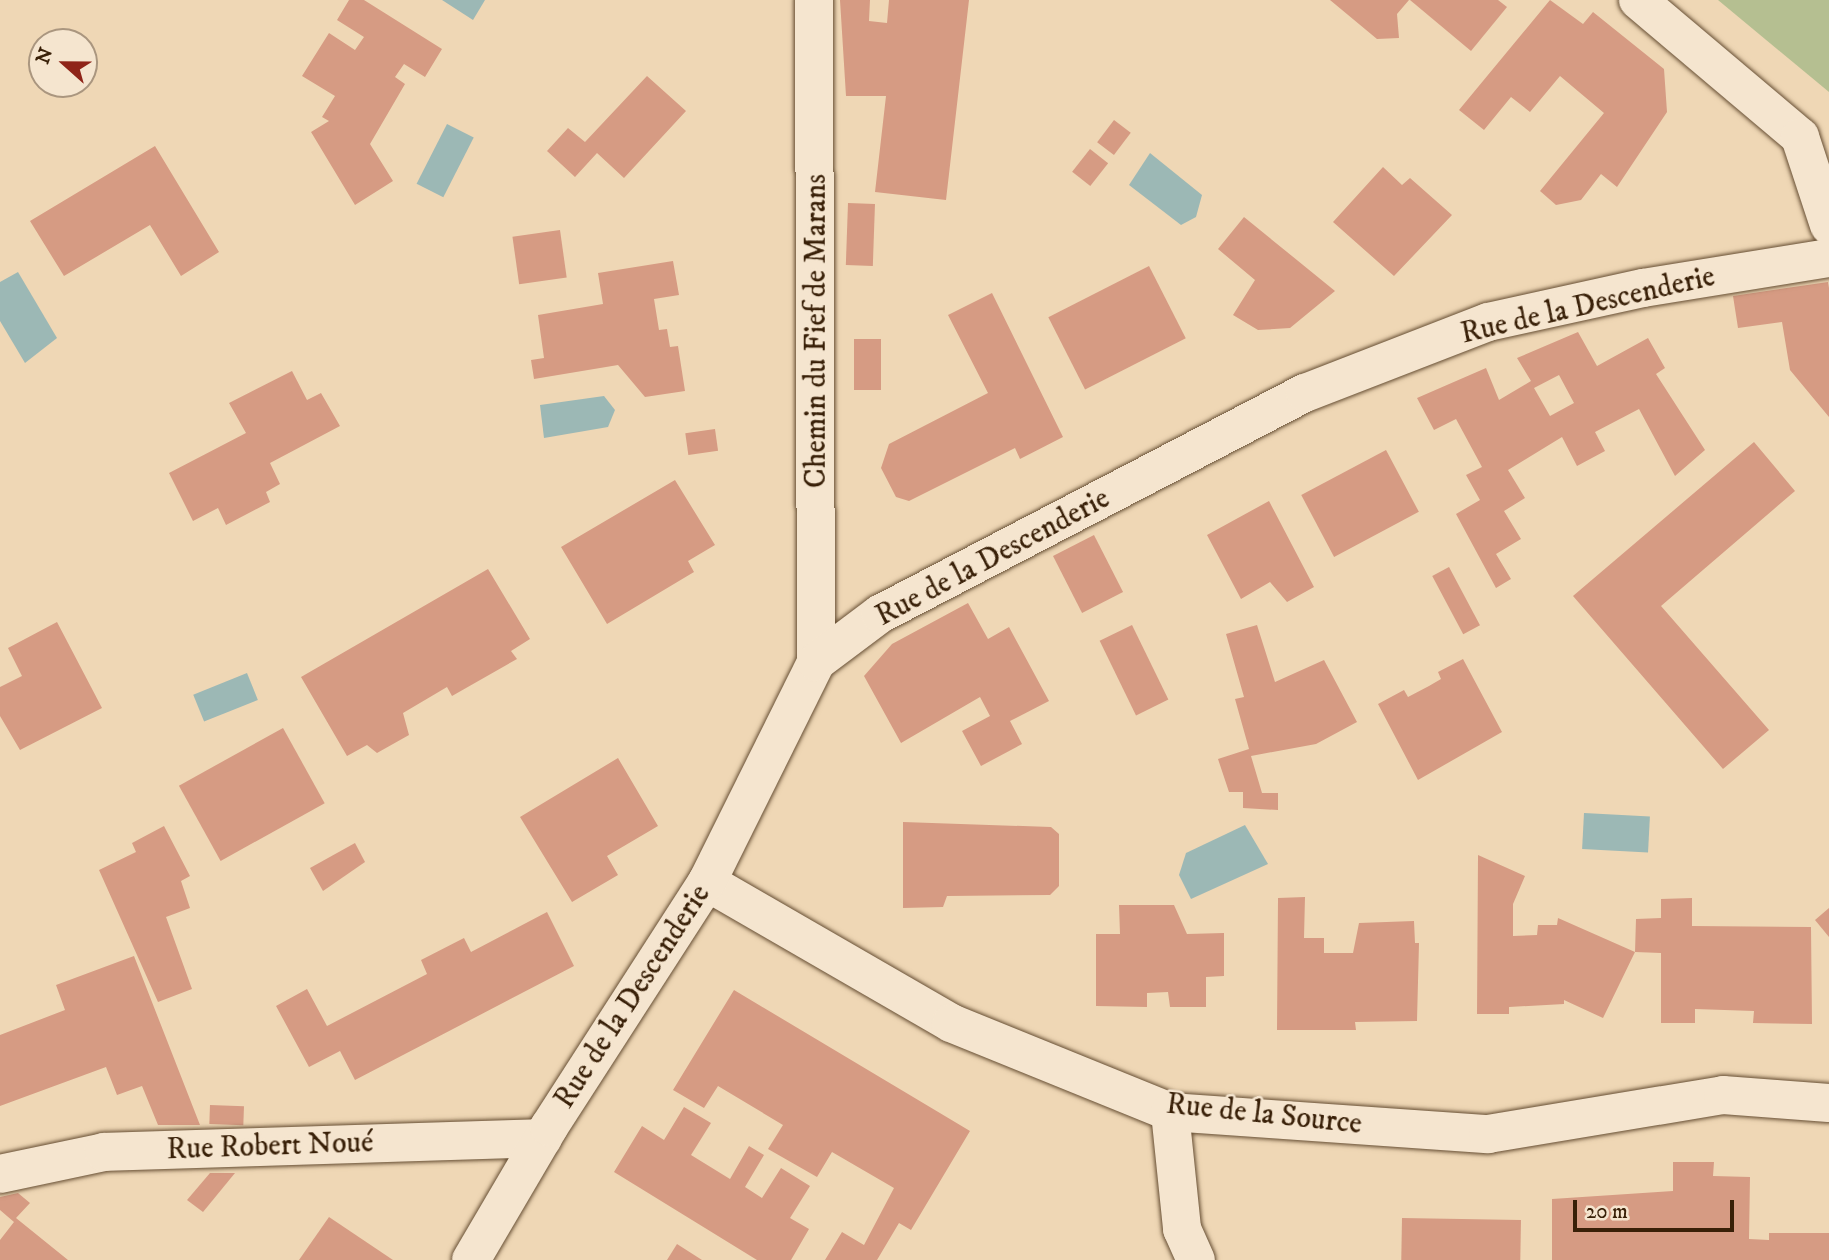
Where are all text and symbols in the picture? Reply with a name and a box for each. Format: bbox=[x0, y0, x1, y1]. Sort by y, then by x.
north arrow bbox=[28, 28, 98, 98]
text: N bbox=[31, 45, 58, 67]
street label: Chemin du Fief de Marans bbox=[799, 174, 835, 488]
street label: Rue de la Descenderie bbox=[1457, 259, 1719, 353]
street label: Rue de la Descenderie bbox=[870, 481, 1116, 635]
street label: Rue de la Descenderie bbox=[547, 878, 719, 1116]
street label: Rue de la Source bbox=[1164, 1087, 1364, 1143]
street label: Rue Robert Noué bbox=[166, 1125, 374, 1169]
scale bar bbox=[1577, 1186, 1738, 1230]
text: 20 m bbox=[1586, 1199, 1628, 1225]

